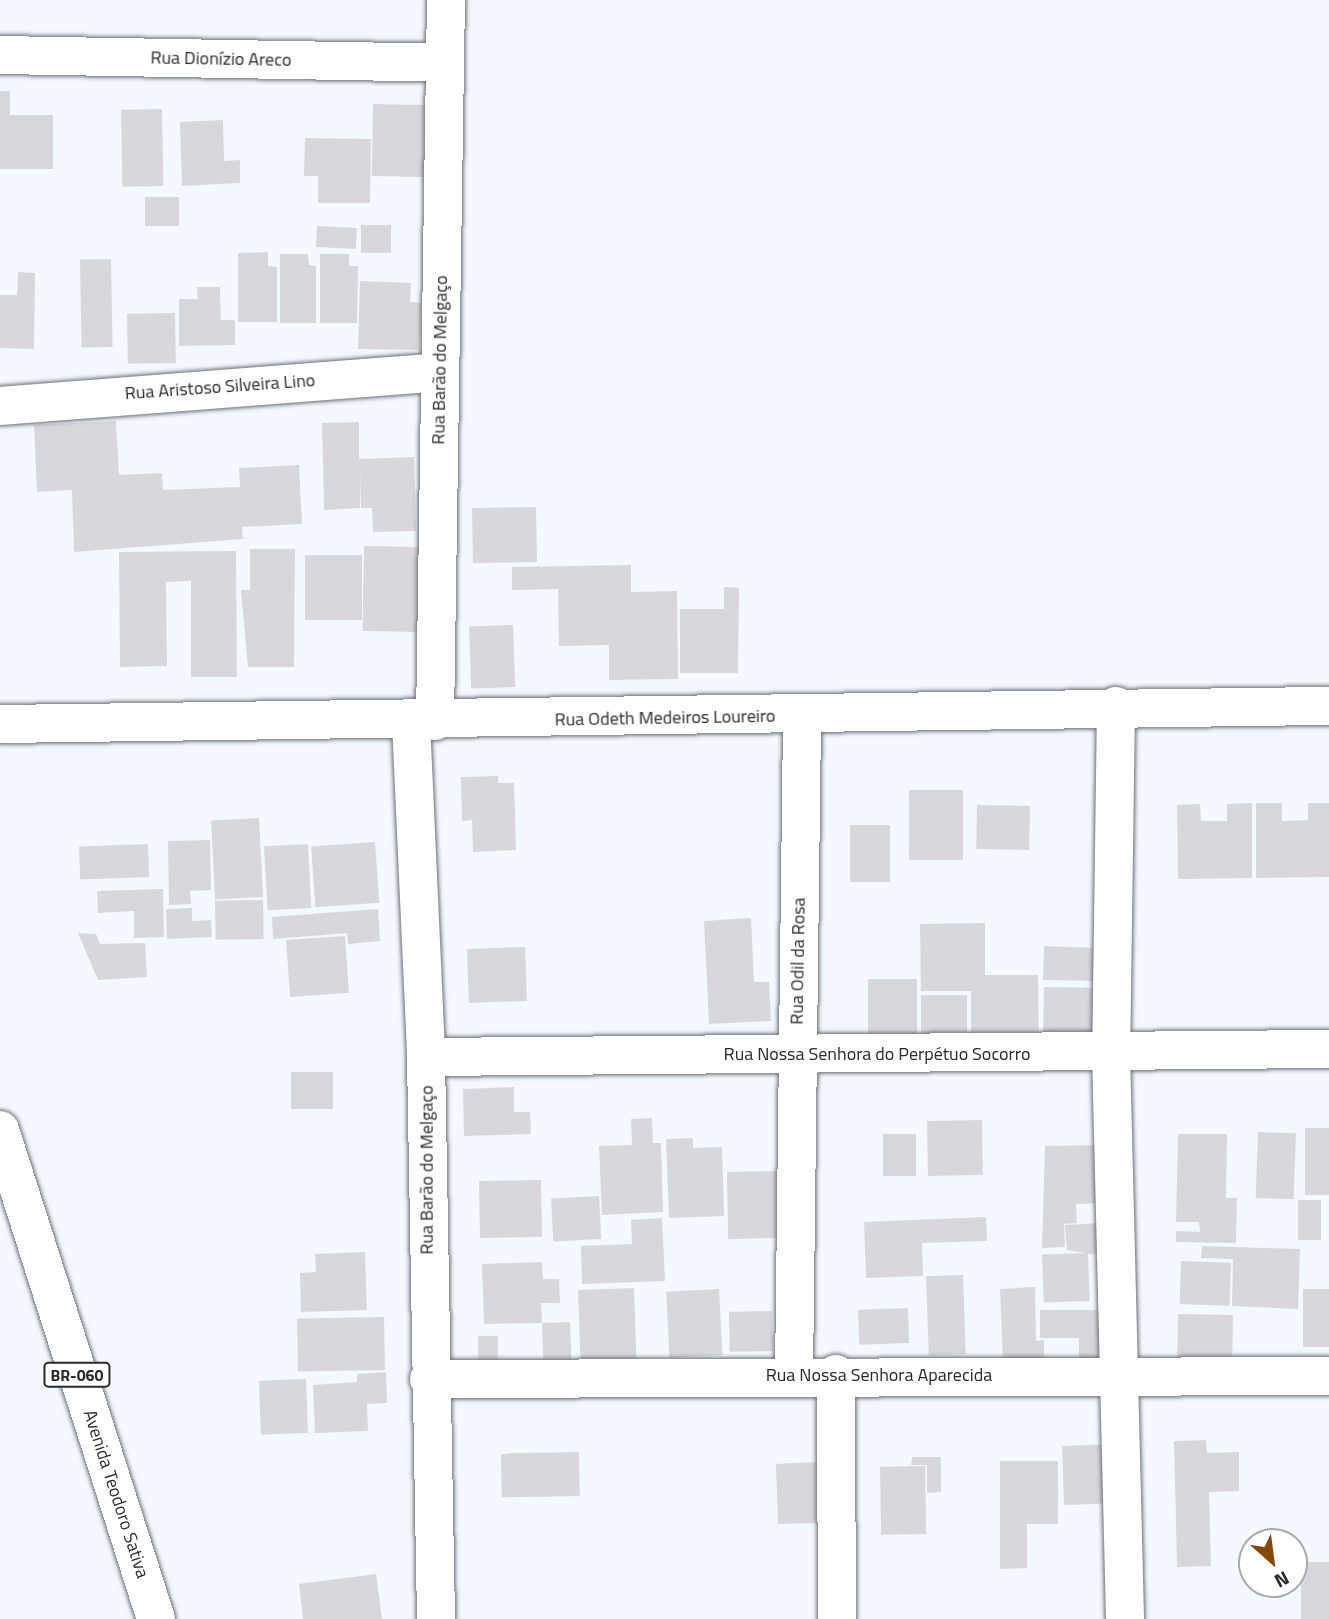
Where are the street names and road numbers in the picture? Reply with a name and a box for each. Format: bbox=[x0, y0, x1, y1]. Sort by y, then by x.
street label: Rua Dionízio Areco bbox=[150, 47, 292, 71]
street label: Rua Barão do Melgaço bbox=[428, 275, 452, 445]
street label: Rua Aristoso Silveira Lino bbox=[124, 370, 316, 404]
street label: Rua Odeth Medeiros Loureiro bbox=[554, 705, 776, 731]
street label: Rua Odil da Rosa bbox=[786, 897, 810, 1025]
street label: Rua Nossa Senhora do Perpétuo Socorro bbox=[724, 1043, 1030, 1065]
street label: Rua Barão do Melgaço bbox=[416, 1085, 438, 1255]
road number: BR-060 bbox=[42, 1362, 112, 1387]
street label: Rua Nossa Senhora Aparecida bbox=[766, 1364, 992, 1386]
street label: Avenida Teodoro Sativa bbox=[79, 1407, 153, 1581]

